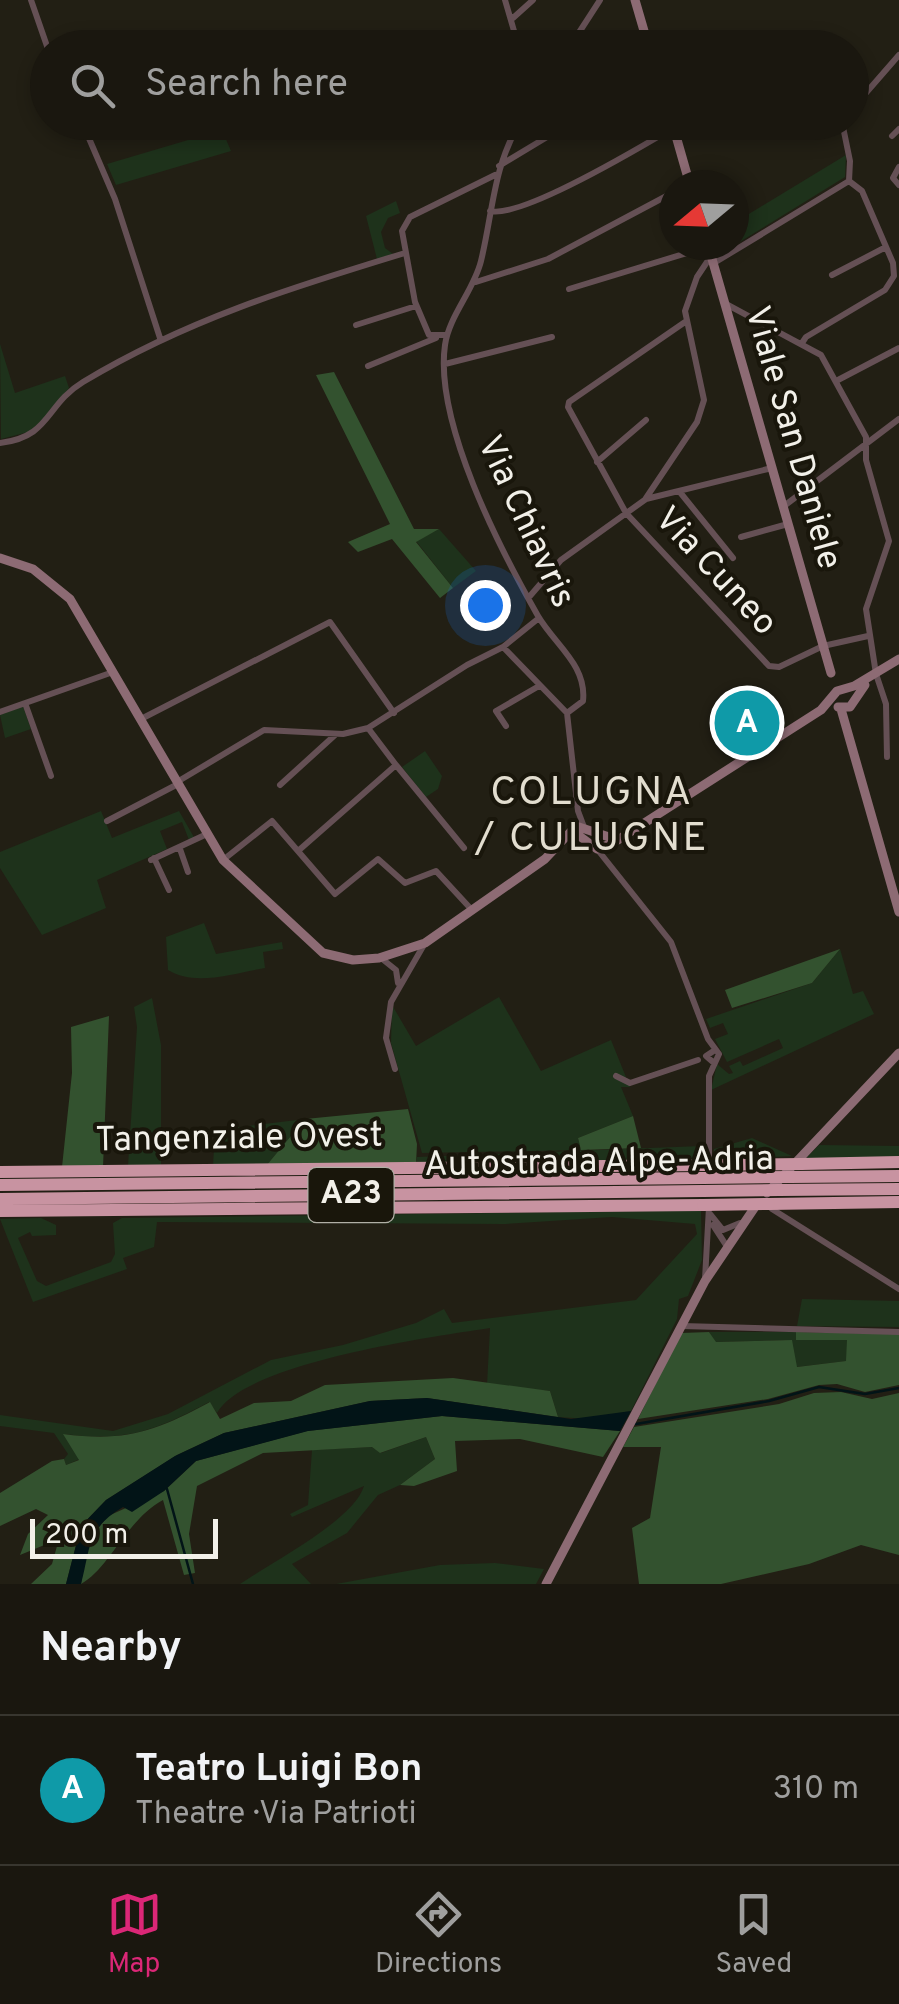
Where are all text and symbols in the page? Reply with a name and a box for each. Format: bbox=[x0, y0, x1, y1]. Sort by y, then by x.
search box bbox=[30, 30, 869, 140]
icon: search bbox=[65, 58, 120, 113]
text: Search here bbox=[145, 61, 348, 110]
north arrow bbox=[659, 170, 749, 260]
street label: Viale San Daniele bbox=[733, 301, 851, 575]
street label: Via Chiavris bbox=[466, 429, 584, 615]
street label: Via Cuneo bbox=[644, 498, 786, 646]
your location bbox=[460, 580, 511, 631]
pin: A bbox=[714, 686, 780, 760]
district label: COLUGNA / CULUGNE bbox=[474, 769, 709, 865]
street label: Tangenziale Ovest bbox=[95, 1114, 383, 1164]
street label: Autostrada Alpe-Adria bbox=[424, 1138, 774, 1188]
road number: A23 bbox=[308, 1168, 394, 1222]
scale bar bbox=[30, 1514, 218, 1558]
text: 200 m bbox=[45, 1518, 128, 1554]
text: Nearby bbox=[40, 1623, 182, 1676]
text: Teatro Luigi Bon bbox=[135, 1746, 423, 1795]
text: A bbox=[61, 1770, 84, 1810]
text: 310 m bbox=[773, 1770, 859, 1810]
text: Theatre · Via Patrioti bbox=[135, 1795, 417, 1835]
tab: Map bbox=[107, 1887, 162, 1983]
tab: Directions bbox=[375, 1887, 502, 1983]
tab: Saved bbox=[715, 1887, 792, 1983]

